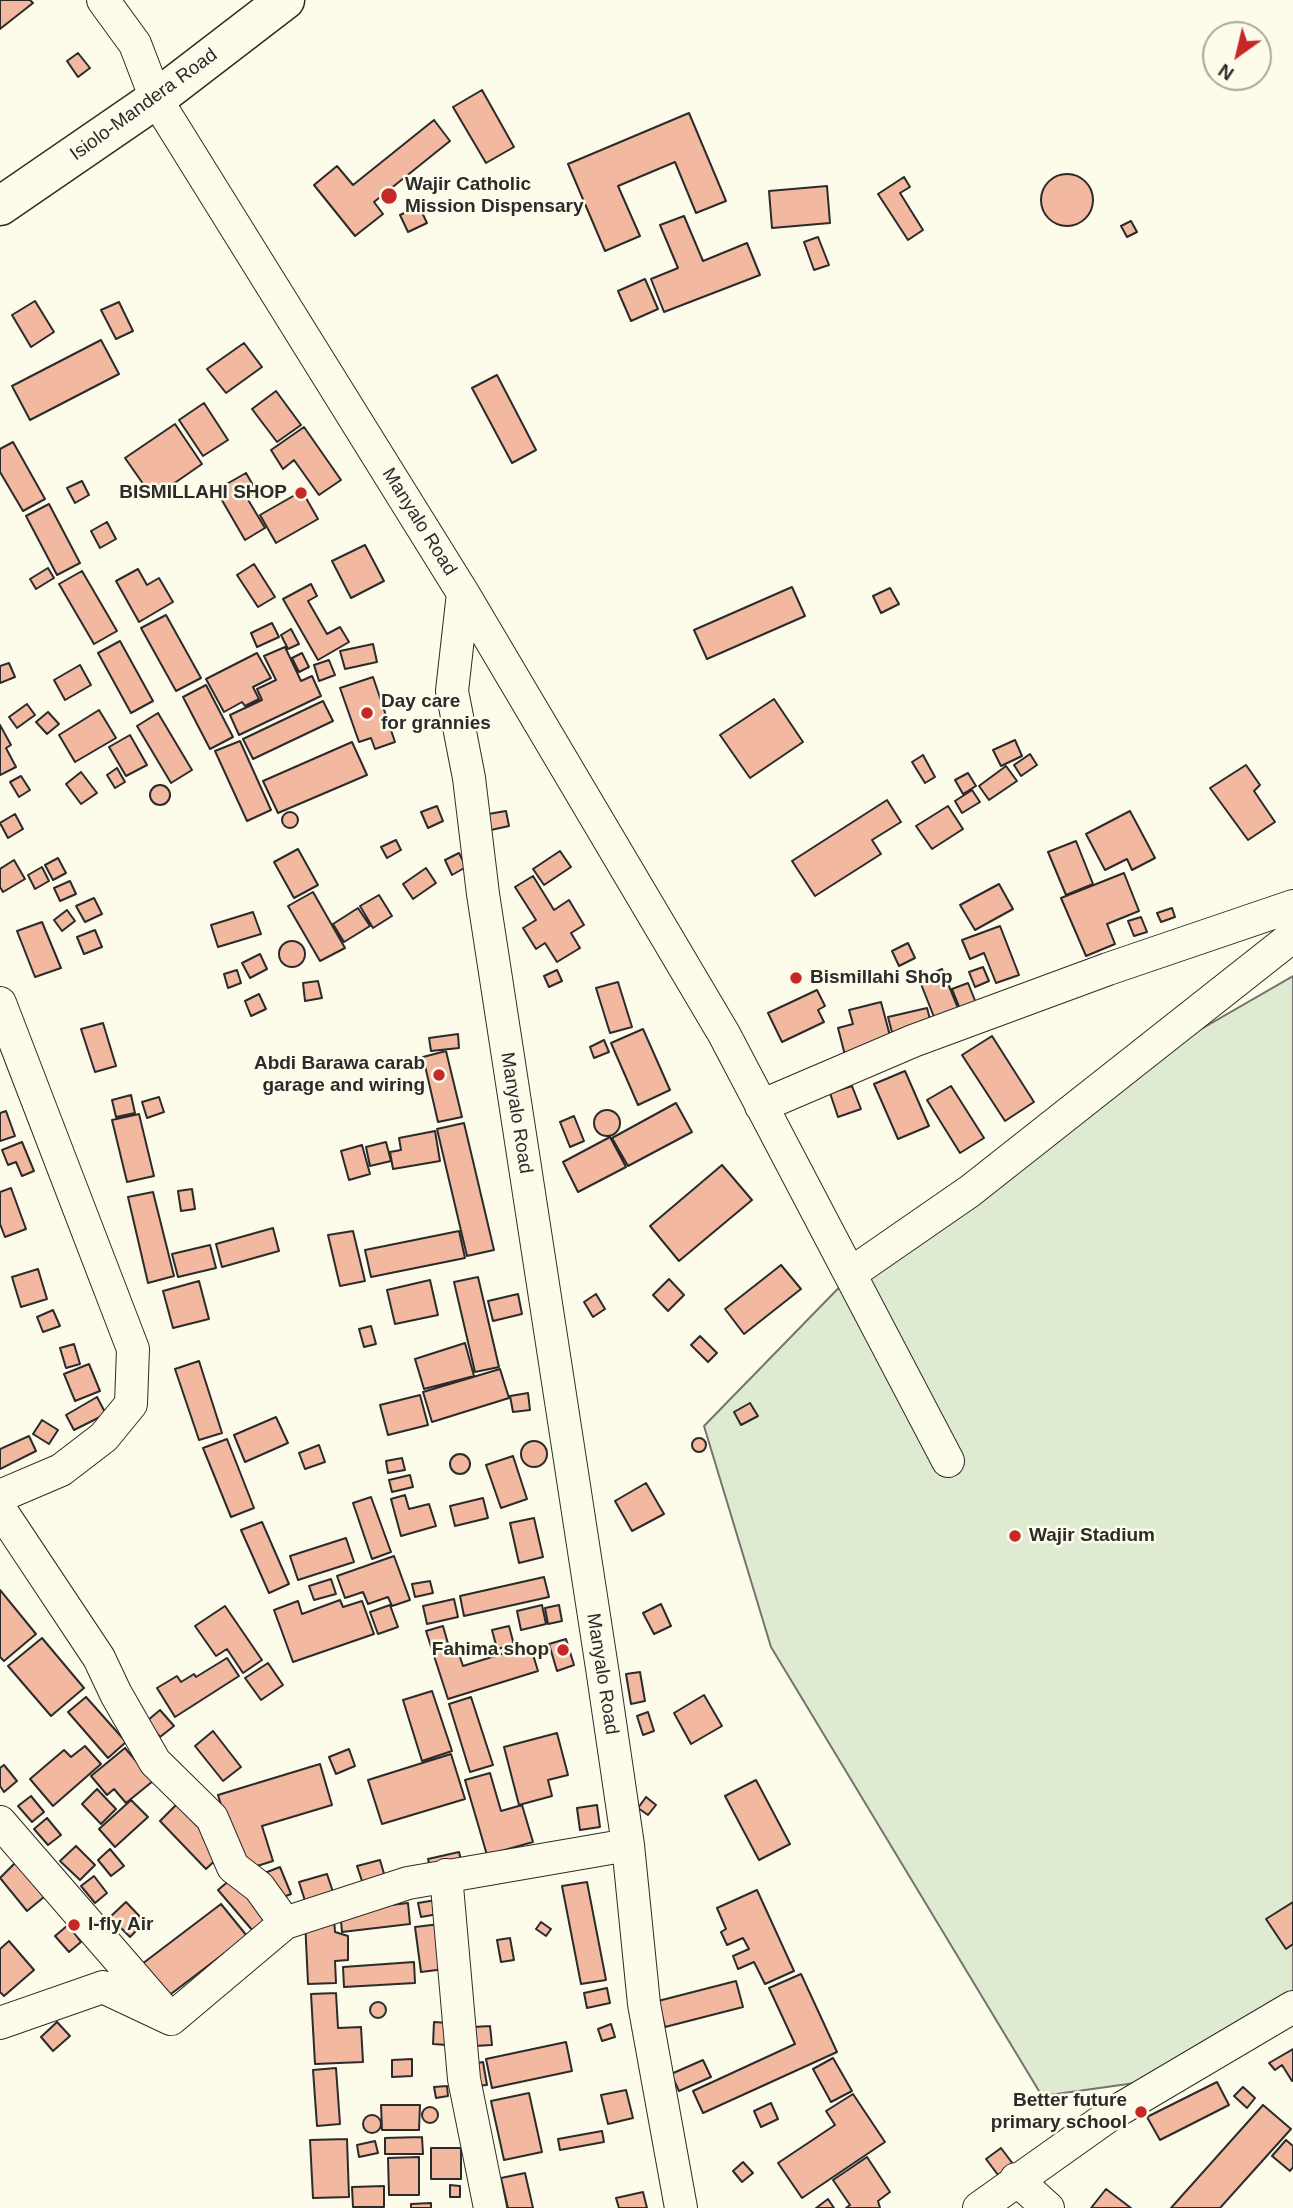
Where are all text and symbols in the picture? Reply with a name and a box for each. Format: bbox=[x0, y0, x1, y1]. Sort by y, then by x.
north arrow bbox=[1202, 21, 1272, 91]
street label: Isiolo-Mandera Road bbox=[66, 44, 222, 166]
text: N bbox=[1215, 60, 1238, 85]
place label: Wajir Catholic Mission Dispensary bbox=[405, 174, 583, 218]
marker: Wajir Catholic Mission Dispensary bbox=[379, 186, 399, 206]
street label: Manyalo Road bbox=[377, 464, 461, 580]
place label: BISMILLAHI SHOP bbox=[119, 482, 287, 504]
marker: BISMILLAHI SHOP bbox=[293, 485, 309, 501]
place label: Day care for grannies bbox=[381, 691, 491, 735]
marker: Day care for grannies bbox=[359, 705, 375, 721]
place label: Bismillahi Shop bbox=[810, 967, 953, 989]
marker: Bismillahi Shop bbox=[788, 970, 804, 986]
street label: Manyalo Road bbox=[495, 1051, 537, 1175]
place label: Abdi Barawa carab garage and wiring bbox=[254, 1053, 425, 1097]
marker: Abdi Barawa carab garage and wiring bbox=[431, 1067, 447, 1083]
place label: Wajir Stadium bbox=[1029, 1525, 1155, 1547]
marker: Wajir Stadium bbox=[1007, 1528, 1023, 1544]
street label: Manyalo Road bbox=[581, 1612, 623, 1736]
place label: Fahima shop bbox=[432, 1639, 549, 1661]
marker: Fahima shop bbox=[555, 1642, 571, 1658]
place label: I-fly Air bbox=[88, 1914, 153, 1936]
marker: I-fly Air bbox=[66, 1917, 82, 1933]
place label: Better future primary school bbox=[991, 2090, 1127, 2134]
marker: Better future primary school bbox=[1133, 2104, 1149, 2120]

